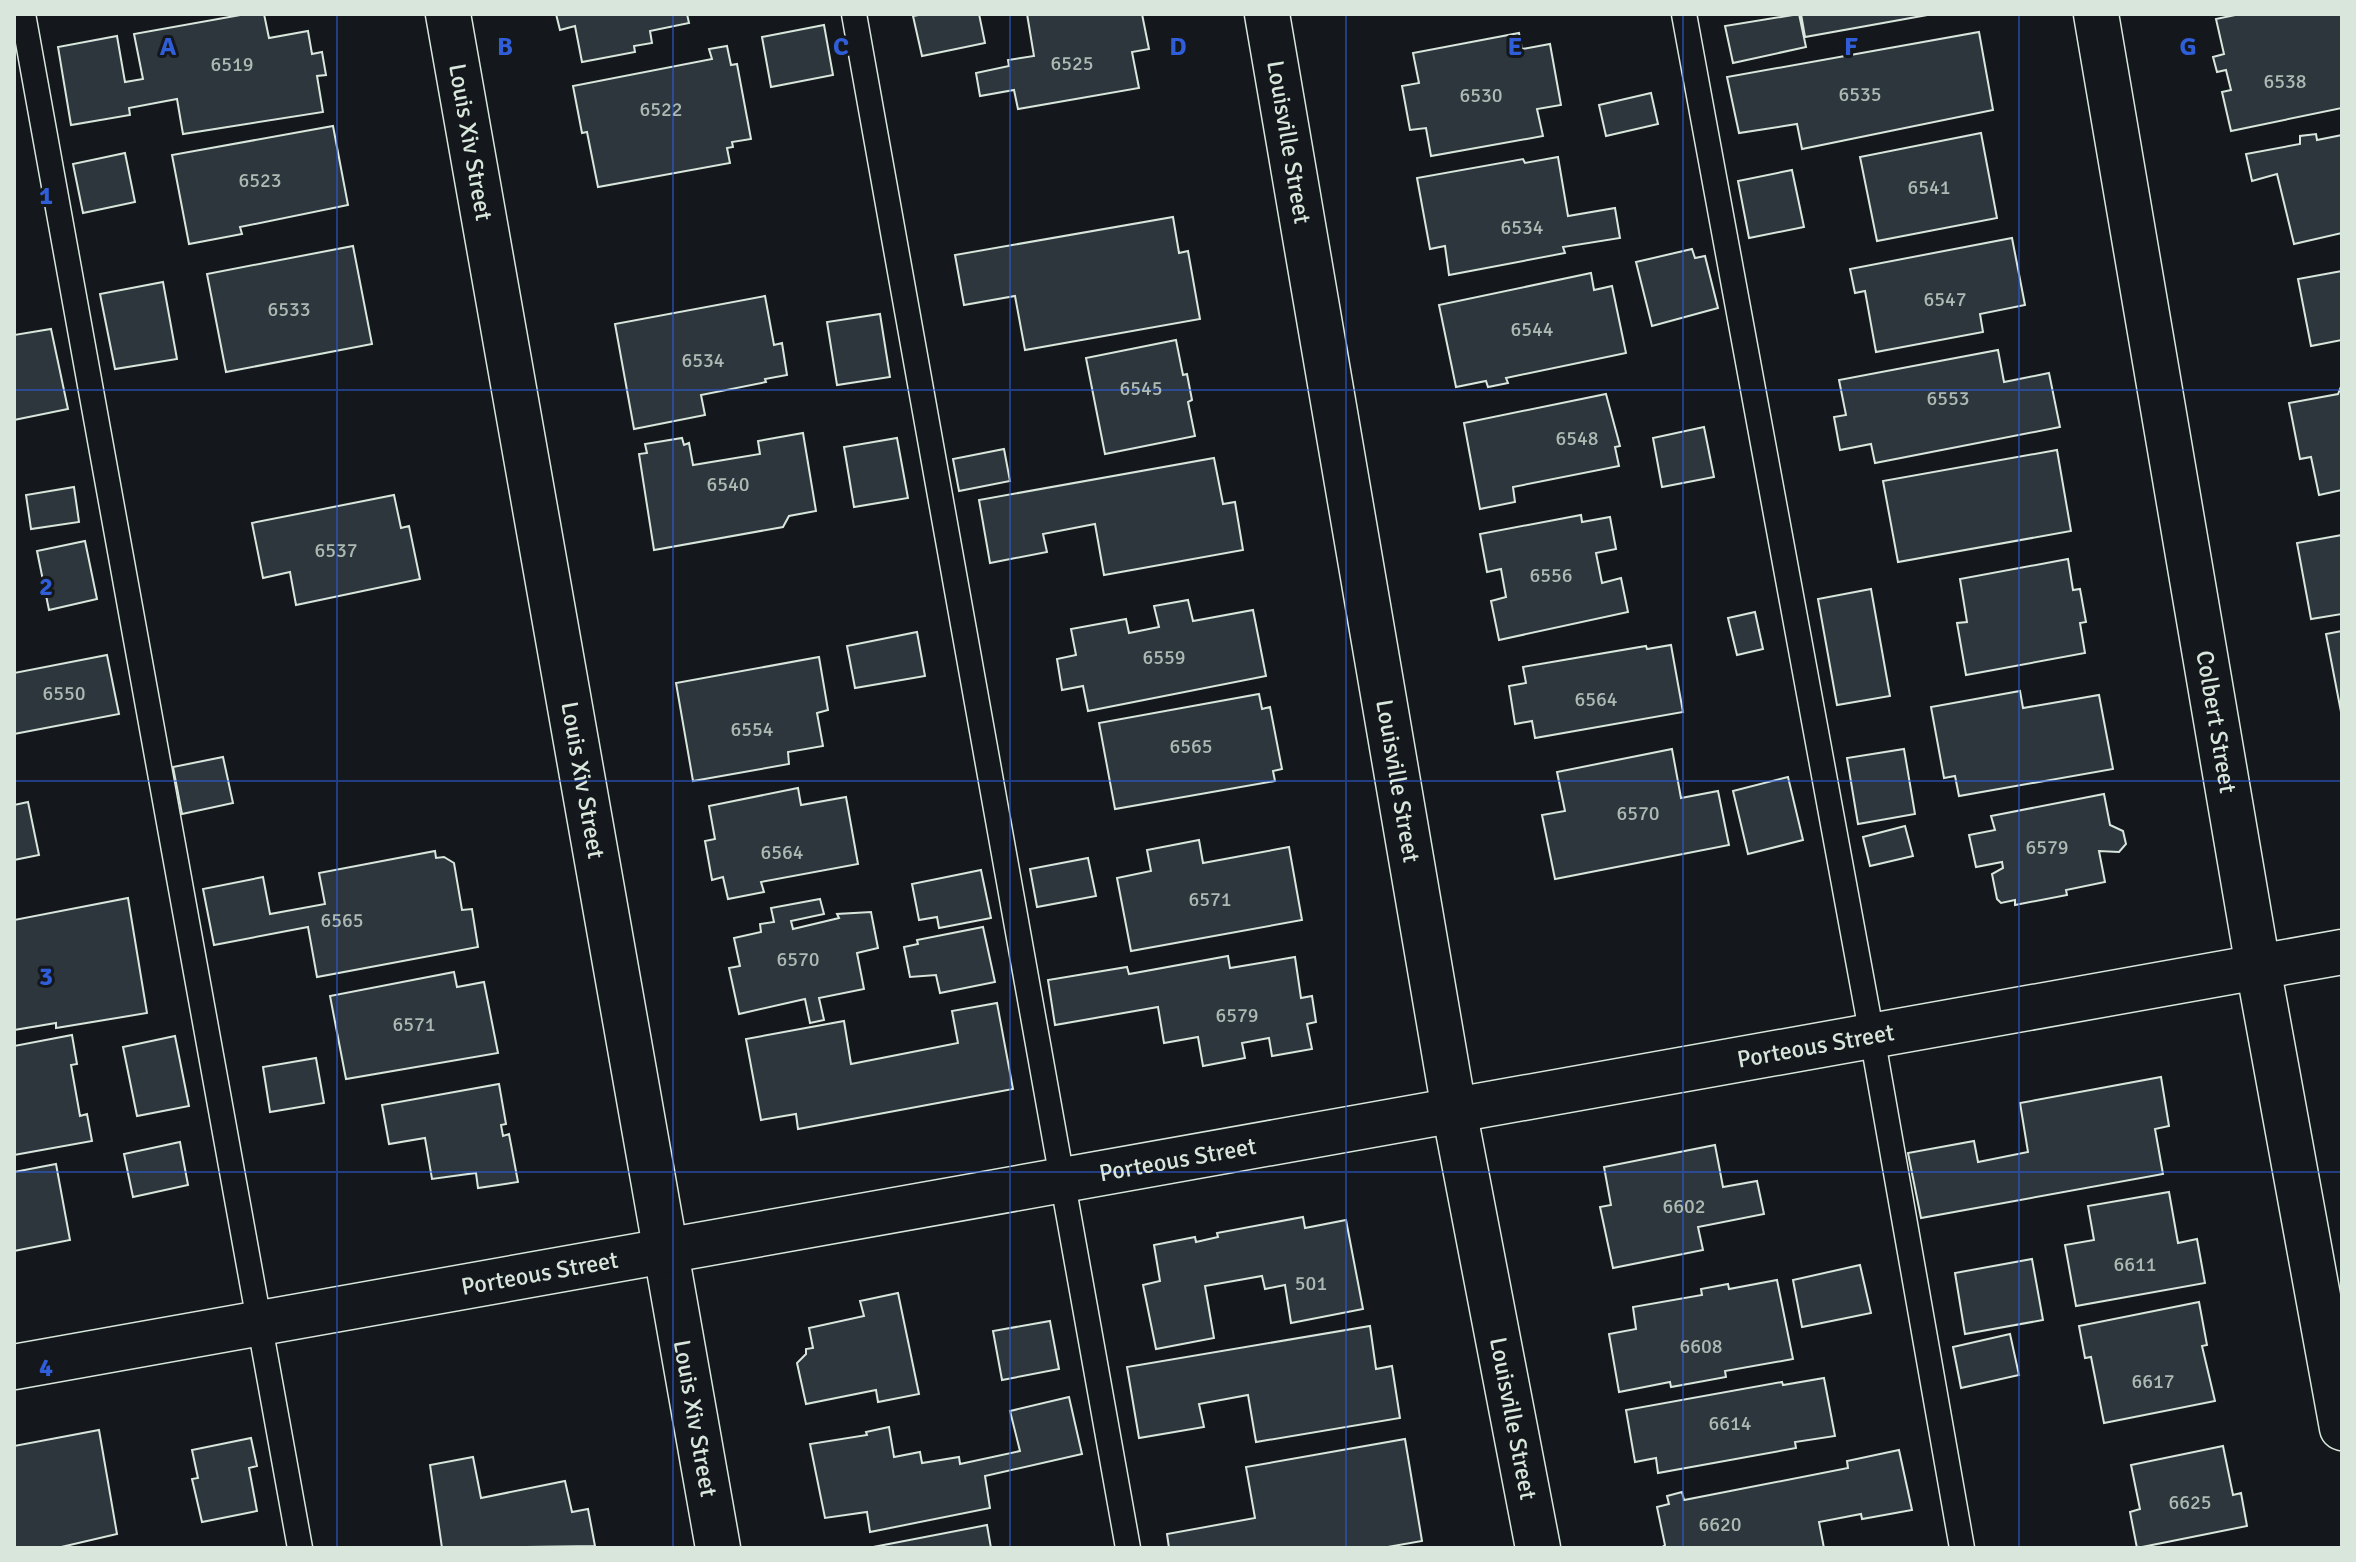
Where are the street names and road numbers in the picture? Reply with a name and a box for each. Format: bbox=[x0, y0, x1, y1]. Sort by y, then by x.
street label: Louisville Street bbox=[1260, 58, 1318, 226]
street label: Louis Xiv Street bbox=[442, 61, 499, 223]
street label: Colbert Street bbox=[2189, 648, 2243, 795]
street label: Louisville Street bbox=[1369, 697, 1427, 865]
street label: Louis Xiv Street bbox=[554, 699, 611, 861]
street label: Porteous Street bbox=[1735, 1017, 1896, 1075]
street label: Porteous Street bbox=[1097, 1131, 1259, 1188]
street label: Porteous Street bbox=[459, 1245, 621, 1302]
street label: Louisville Street bbox=[1483, 1335, 1543, 1502]
street label: Louis Xiv Street bbox=[667, 1338, 724, 1499]

